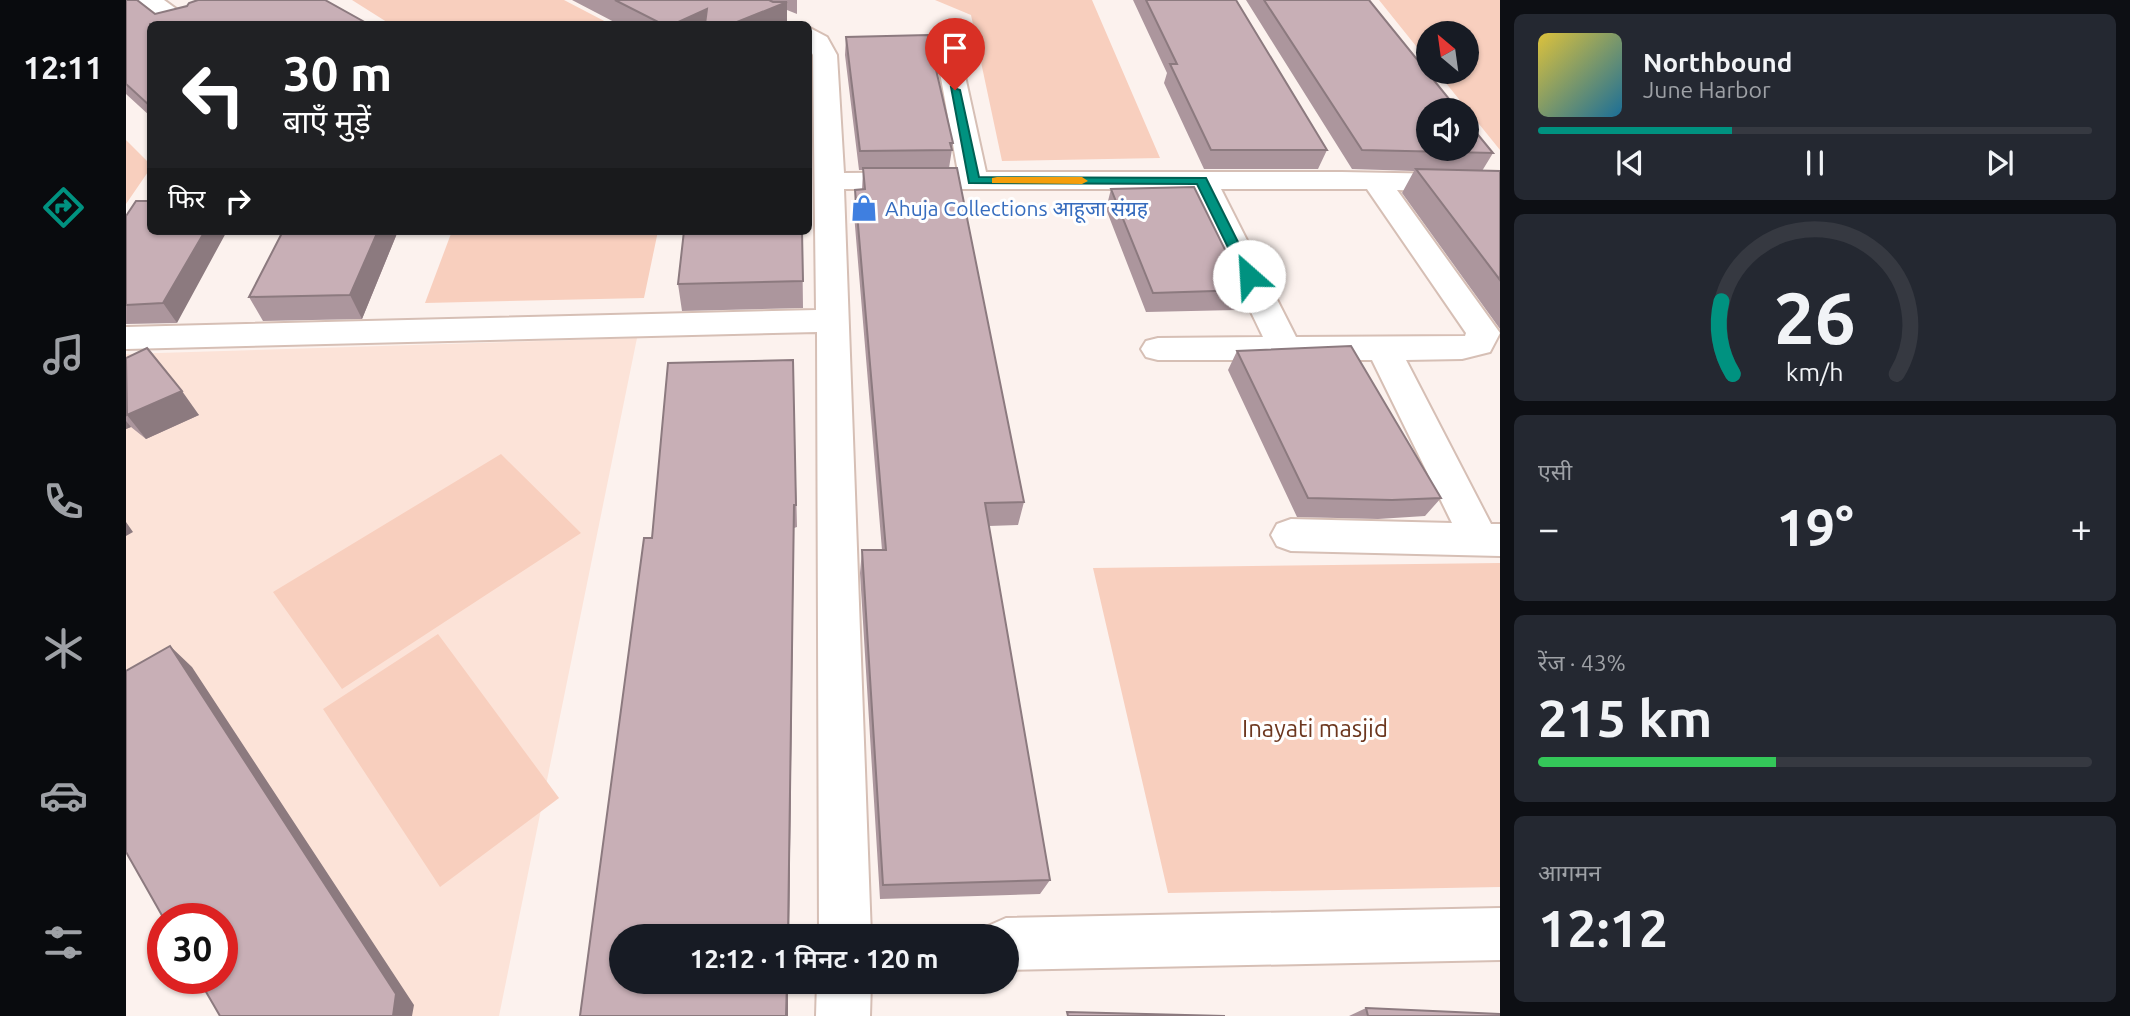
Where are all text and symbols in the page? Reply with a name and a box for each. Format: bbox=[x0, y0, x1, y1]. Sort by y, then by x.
pin bbox=[925, 18, 985, 90]
north arrow bbox=[1416, 21, 1479, 84]
map controls bbox=[1416, 21, 1479, 161]
icon: arrive bbox=[936, 29, 974, 67]
text: 30 m bbox=[283, 45, 392, 100]
text: Northbound bbox=[1643, 48, 1792, 77]
text: 12:11 bbox=[23, 49, 103, 85]
icon: left bbox=[168, 49, 259, 140]
text: June Harbor bbox=[1643, 77, 1771, 102]
button: sound bbox=[1416, 98, 1479, 161]
text: बाएँ मुड़ें bbox=[283, 103, 371, 139]
icon: previous bbox=[1611, 144, 1649, 182]
icon: pause bbox=[1796, 144, 1834, 182]
icon: next bbox=[1981, 144, 2019, 182]
icon: right bbox=[219, 182, 257, 220]
icon: directions bbox=[39, 183, 88, 232]
text: फिर bbox=[168, 184, 205, 213]
shop icon: Ahuja Collections आहूजा संग्रह bbox=[849, 193, 879, 223]
place label: Ahuja Collections आहूजा संग्रह bbox=[885, 196, 1149, 224]
position arrow bbox=[1212, 239, 1286, 313]
text: 26 bbox=[1774, 276, 1856, 358]
icon: music bbox=[39, 330, 88, 379]
text: km/h bbox=[1786, 357, 1844, 385]
text: एसी bbox=[1538, 459, 1572, 484]
icon: phone bbox=[39, 477, 88, 526]
text: 19° bbox=[1776, 498, 1854, 556]
text: − bbox=[1538, 507, 1559, 549]
text: + bbox=[2071, 507, 2092, 549]
icon: climate bbox=[39, 624, 88, 673]
text: रेंज · 43% bbox=[1538, 650, 1626, 675]
text: 215 km bbox=[1538, 689, 1712, 747]
park label: Inayati masjid bbox=[1242, 715, 1388, 742]
icon: car bbox=[39, 771, 88, 820]
text: आगमन bbox=[1538, 860, 1601, 885]
text: 12:12 bbox=[1538, 899, 1668, 957]
speed limit sign: 30 bbox=[147, 903, 238, 994]
icon: filters bbox=[39, 918, 88, 967]
text: 12:12 · 1 मिनट · 120 m bbox=[690, 944, 938, 973]

